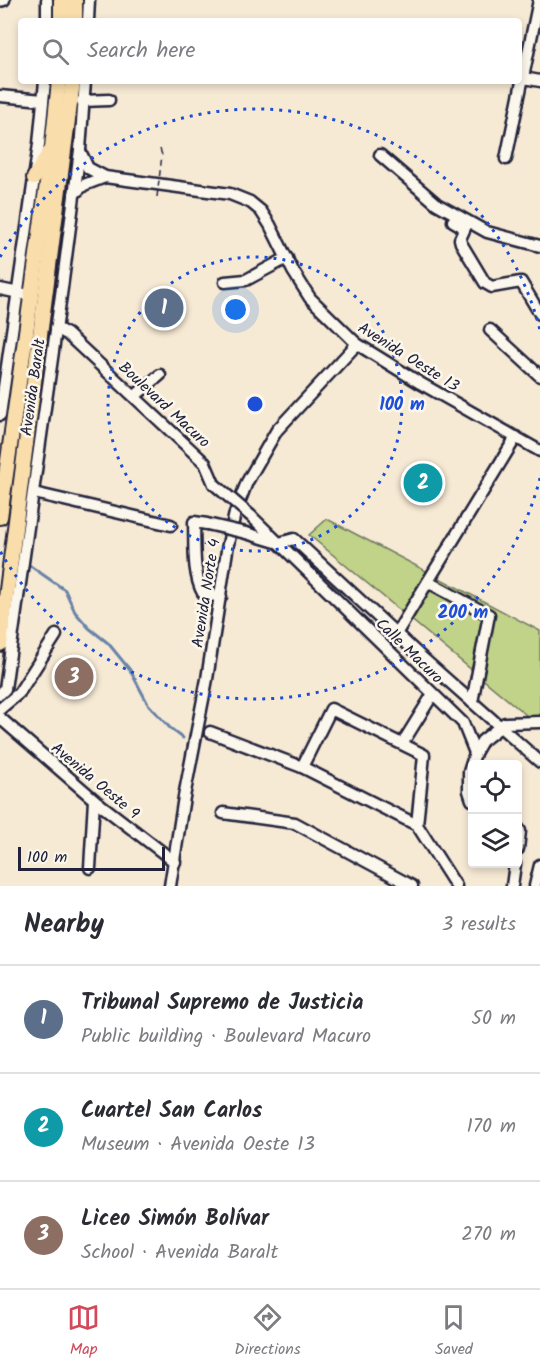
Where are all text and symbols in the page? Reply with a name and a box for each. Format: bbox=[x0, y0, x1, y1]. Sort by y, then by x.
search box bbox=[18, 18, 522, 84]
text: Search here bbox=[87, 34, 195, 69]
icon: search bbox=[39, 35, 72, 68]
pin: 1 bbox=[144, 286, 184, 330]
your location bbox=[221, 295, 250, 324]
street label: Avenida Oeste 13 bbox=[353, 316, 464, 399]
street label: Avenida Baralt bbox=[14, 336, 53, 438]
street label: Boulevard Macuro bbox=[112, 356, 216, 454]
text: 100 m bbox=[379, 391, 425, 420]
centre of rings bbox=[245, 394, 265, 414]
pin: 2 bbox=[404, 460, 442, 506]
street label: Avenida Norte 4 bbox=[186, 537, 227, 649]
text: 200 m bbox=[438, 599, 489, 628]
street label: Calle Macuro bbox=[369, 612, 449, 690]
pin: 3 bbox=[54, 654, 94, 700]
street label: Avenida Oeste 9 bbox=[45, 736, 145, 826]
map controls bbox=[468, 760, 522, 868]
button: locate bbox=[468, 760, 522, 814]
button: layers bbox=[468, 814, 522, 868]
scale bar bbox=[18, 844, 165, 872]
text: 100 m bbox=[27, 845, 67, 870]
text: Nearby bbox=[24, 904, 104, 946]
text: 3 results bbox=[442, 909, 516, 941]
text: Tribunal Supremo de Justicia bbox=[81, 986, 364, 1021]
text: 1 bbox=[40, 1003, 47, 1035]
text: 50 m bbox=[471, 1003, 516, 1035]
text: Public building · Boulevard Macuro bbox=[81, 1021, 371, 1053]
text: Cuartel San Carlos bbox=[81, 1094, 262, 1129]
text: 2 bbox=[38, 1111, 49, 1143]
text: 170 m bbox=[467, 1111, 516, 1143]
text: Museum · Avenida Oeste 13 bbox=[81, 1129, 315, 1161]
text: Liceo Simón Bolívar bbox=[81, 1202, 269, 1237]
text: 3 bbox=[38, 1219, 49, 1251]
text: 270 m bbox=[461, 1219, 516, 1251]
text: School · Avenida Baralt bbox=[81, 1237, 278, 1269]
tab: Map bbox=[67, 1301, 100, 1362]
tab: Directions bbox=[234, 1301, 301, 1362]
tab: Saved bbox=[435, 1301, 473, 1362]

